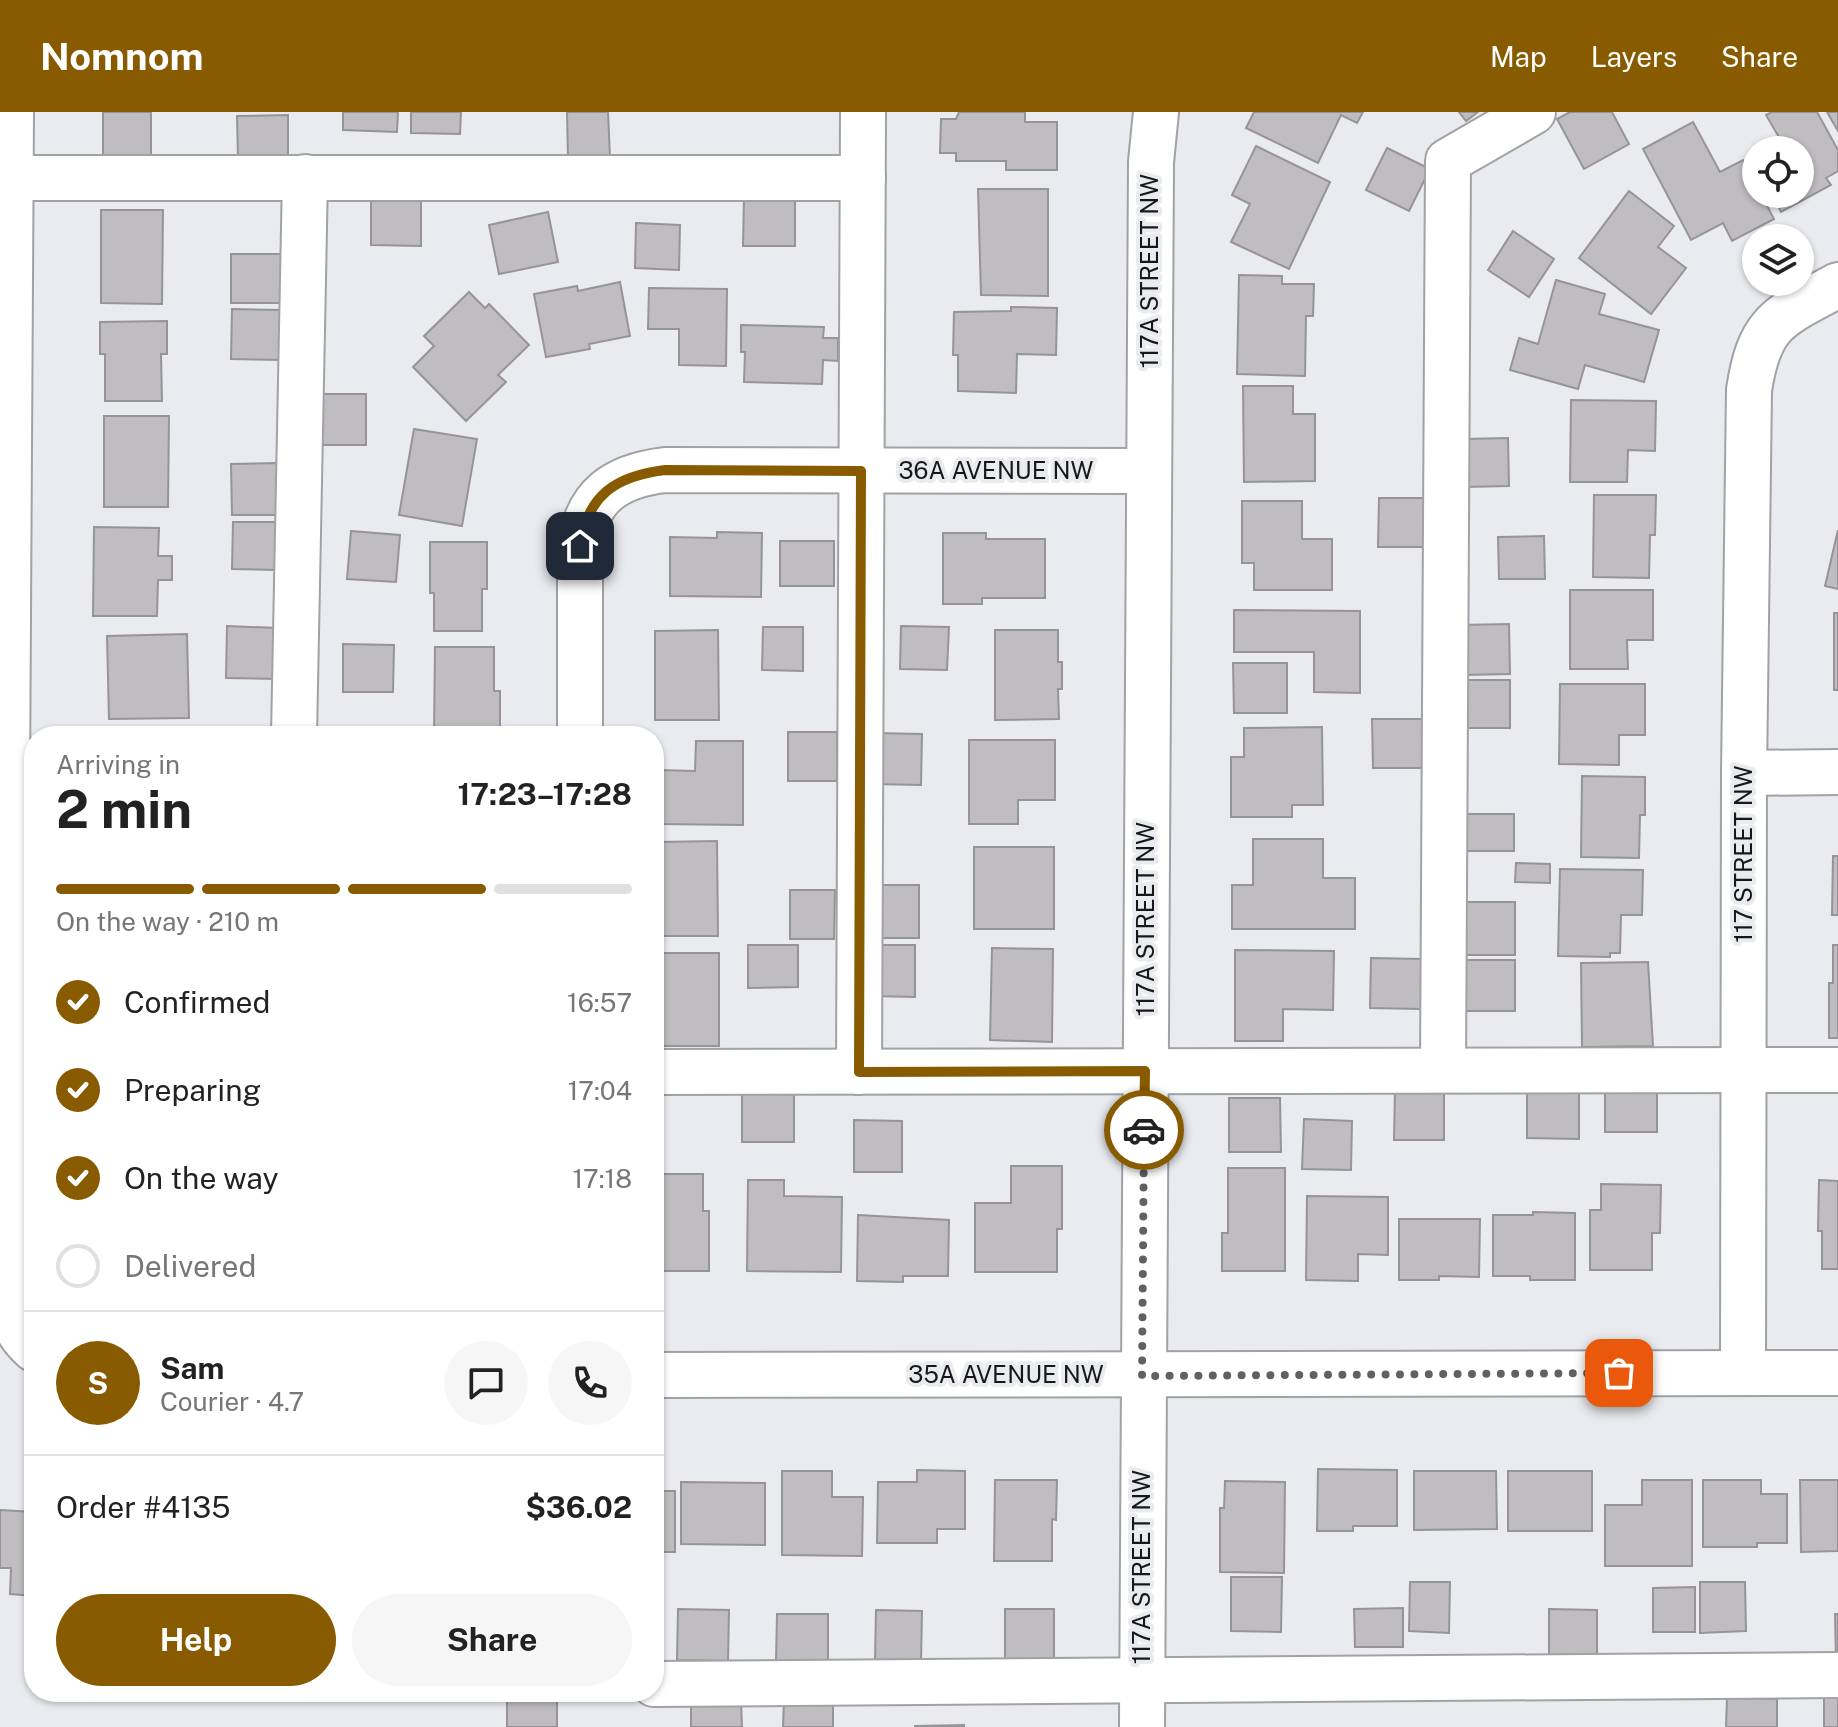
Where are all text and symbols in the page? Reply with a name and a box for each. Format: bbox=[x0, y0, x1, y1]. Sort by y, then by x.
text: Nomnom bbox=[40, 34, 204, 79]
text: Map bbox=[1490, 40, 1547, 73]
text: Layers bbox=[1591, 40, 1677, 73]
text: Share bbox=[1721, 40, 1798, 73]
map controls bbox=[1742, 136, 1814, 296]
button: locate bbox=[1742, 136, 1814, 208]
street label: 117A STREET NW bbox=[1135, 174, 1163, 368]
button: layers bbox=[1742, 224, 1814, 296]
street label: 36A AVENUE NW bbox=[899, 456, 1093, 484]
pin bbox=[546, 512, 614, 580]
icon: home bbox=[558, 524, 602, 568]
text: Arriving in bbox=[56, 749, 180, 780]
street label: 117 STREET NW bbox=[1729, 765, 1757, 943]
text: 17:23–17:28 bbox=[457, 776, 632, 812]
text: 2 min bbox=[56, 779, 192, 840]
street label: 117A STREET NW bbox=[1131, 822, 1159, 1016]
text: On the way · 210 m bbox=[56, 906, 279, 937]
icon: check bbox=[56, 980, 100, 1024]
text: Confirmed bbox=[124, 984, 270, 1020]
text: 16:57 bbox=[567, 987, 632, 1018]
icon: check bbox=[56, 1068, 100, 1112]
text: Preparing bbox=[124, 1072, 261, 1108]
text: 17:04 bbox=[568, 1075, 632, 1106]
courier bbox=[1104, 1090, 1184, 1170]
icon: car bbox=[1122, 1108, 1166, 1152]
icon: check bbox=[56, 1156, 100, 1200]
text: On the way bbox=[124, 1160, 278, 1196]
text: 17:18 bbox=[573, 1163, 632, 1194]
text: Delivered bbox=[124, 1248, 256, 1284]
pin bbox=[1585, 1339, 1653, 1407]
button: chat bbox=[444, 1341, 528, 1425]
button: phone bbox=[548, 1341, 632, 1425]
text: Sam bbox=[160, 1350, 224, 1386]
icon: bag bbox=[1597, 1351, 1641, 1395]
street label: 35A AVENUE NW bbox=[908, 1360, 1104, 1388]
text: S bbox=[88, 1365, 108, 1401]
text: Courier · 4.7 bbox=[160, 1386, 304, 1417]
street label: 117A STREET NW bbox=[1127, 1470, 1155, 1664]
text: Order #4135 bbox=[56, 1489, 230, 1525]
text: $36.02 bbox=[525, 1489, 632, 1525]
button: Help bbox=[56, 1594, 336, 1686]
button: Share bbox=[352, 1594, 632, 1686]

